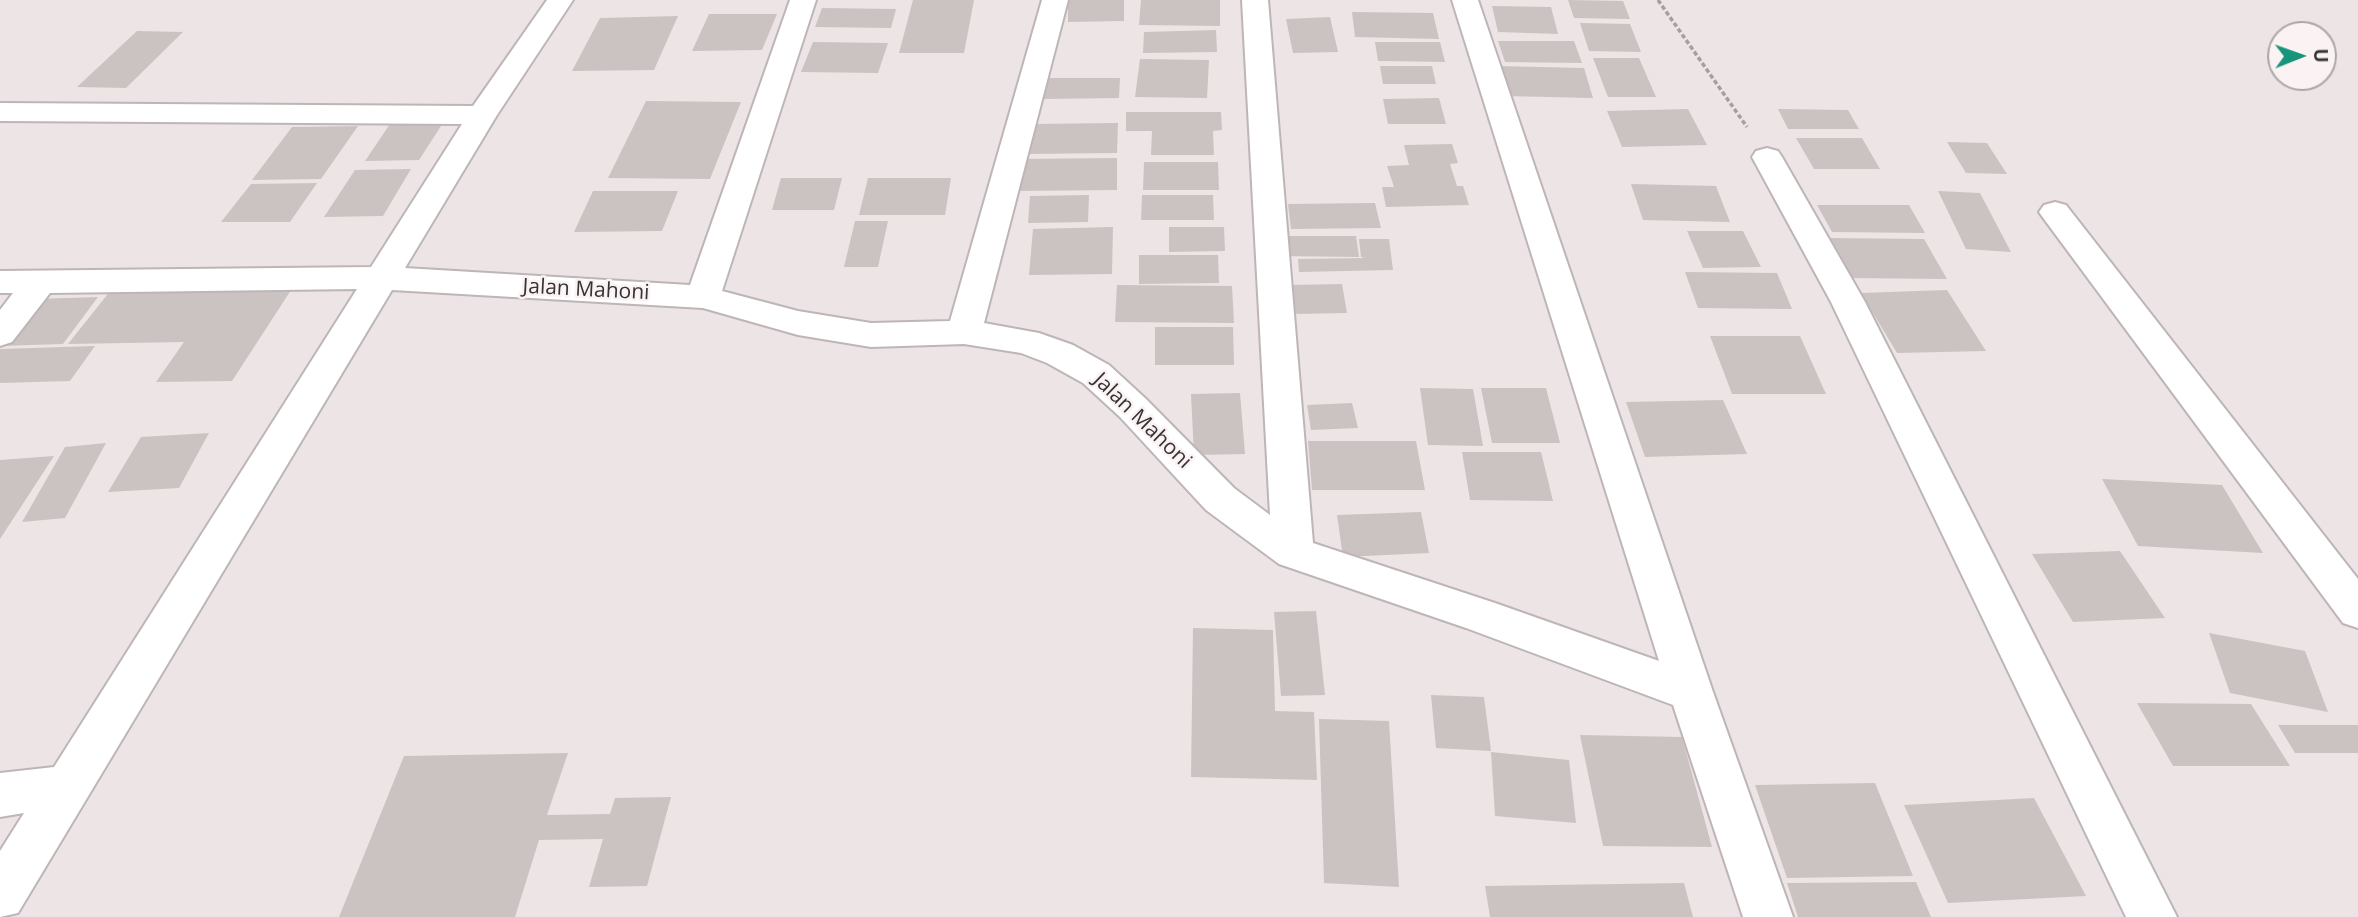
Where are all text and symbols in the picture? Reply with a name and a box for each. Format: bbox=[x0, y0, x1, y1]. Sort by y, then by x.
north arrow bbox=[2267, 21, 2337, 91]
text: U bbox=[2308, 48, 2334, 63]
street label: Jalan Mahoni bbox=[522, 274, 650, 306]
street label: Jalan Mahoni bbox=[1088, 368, 1196, 474]

